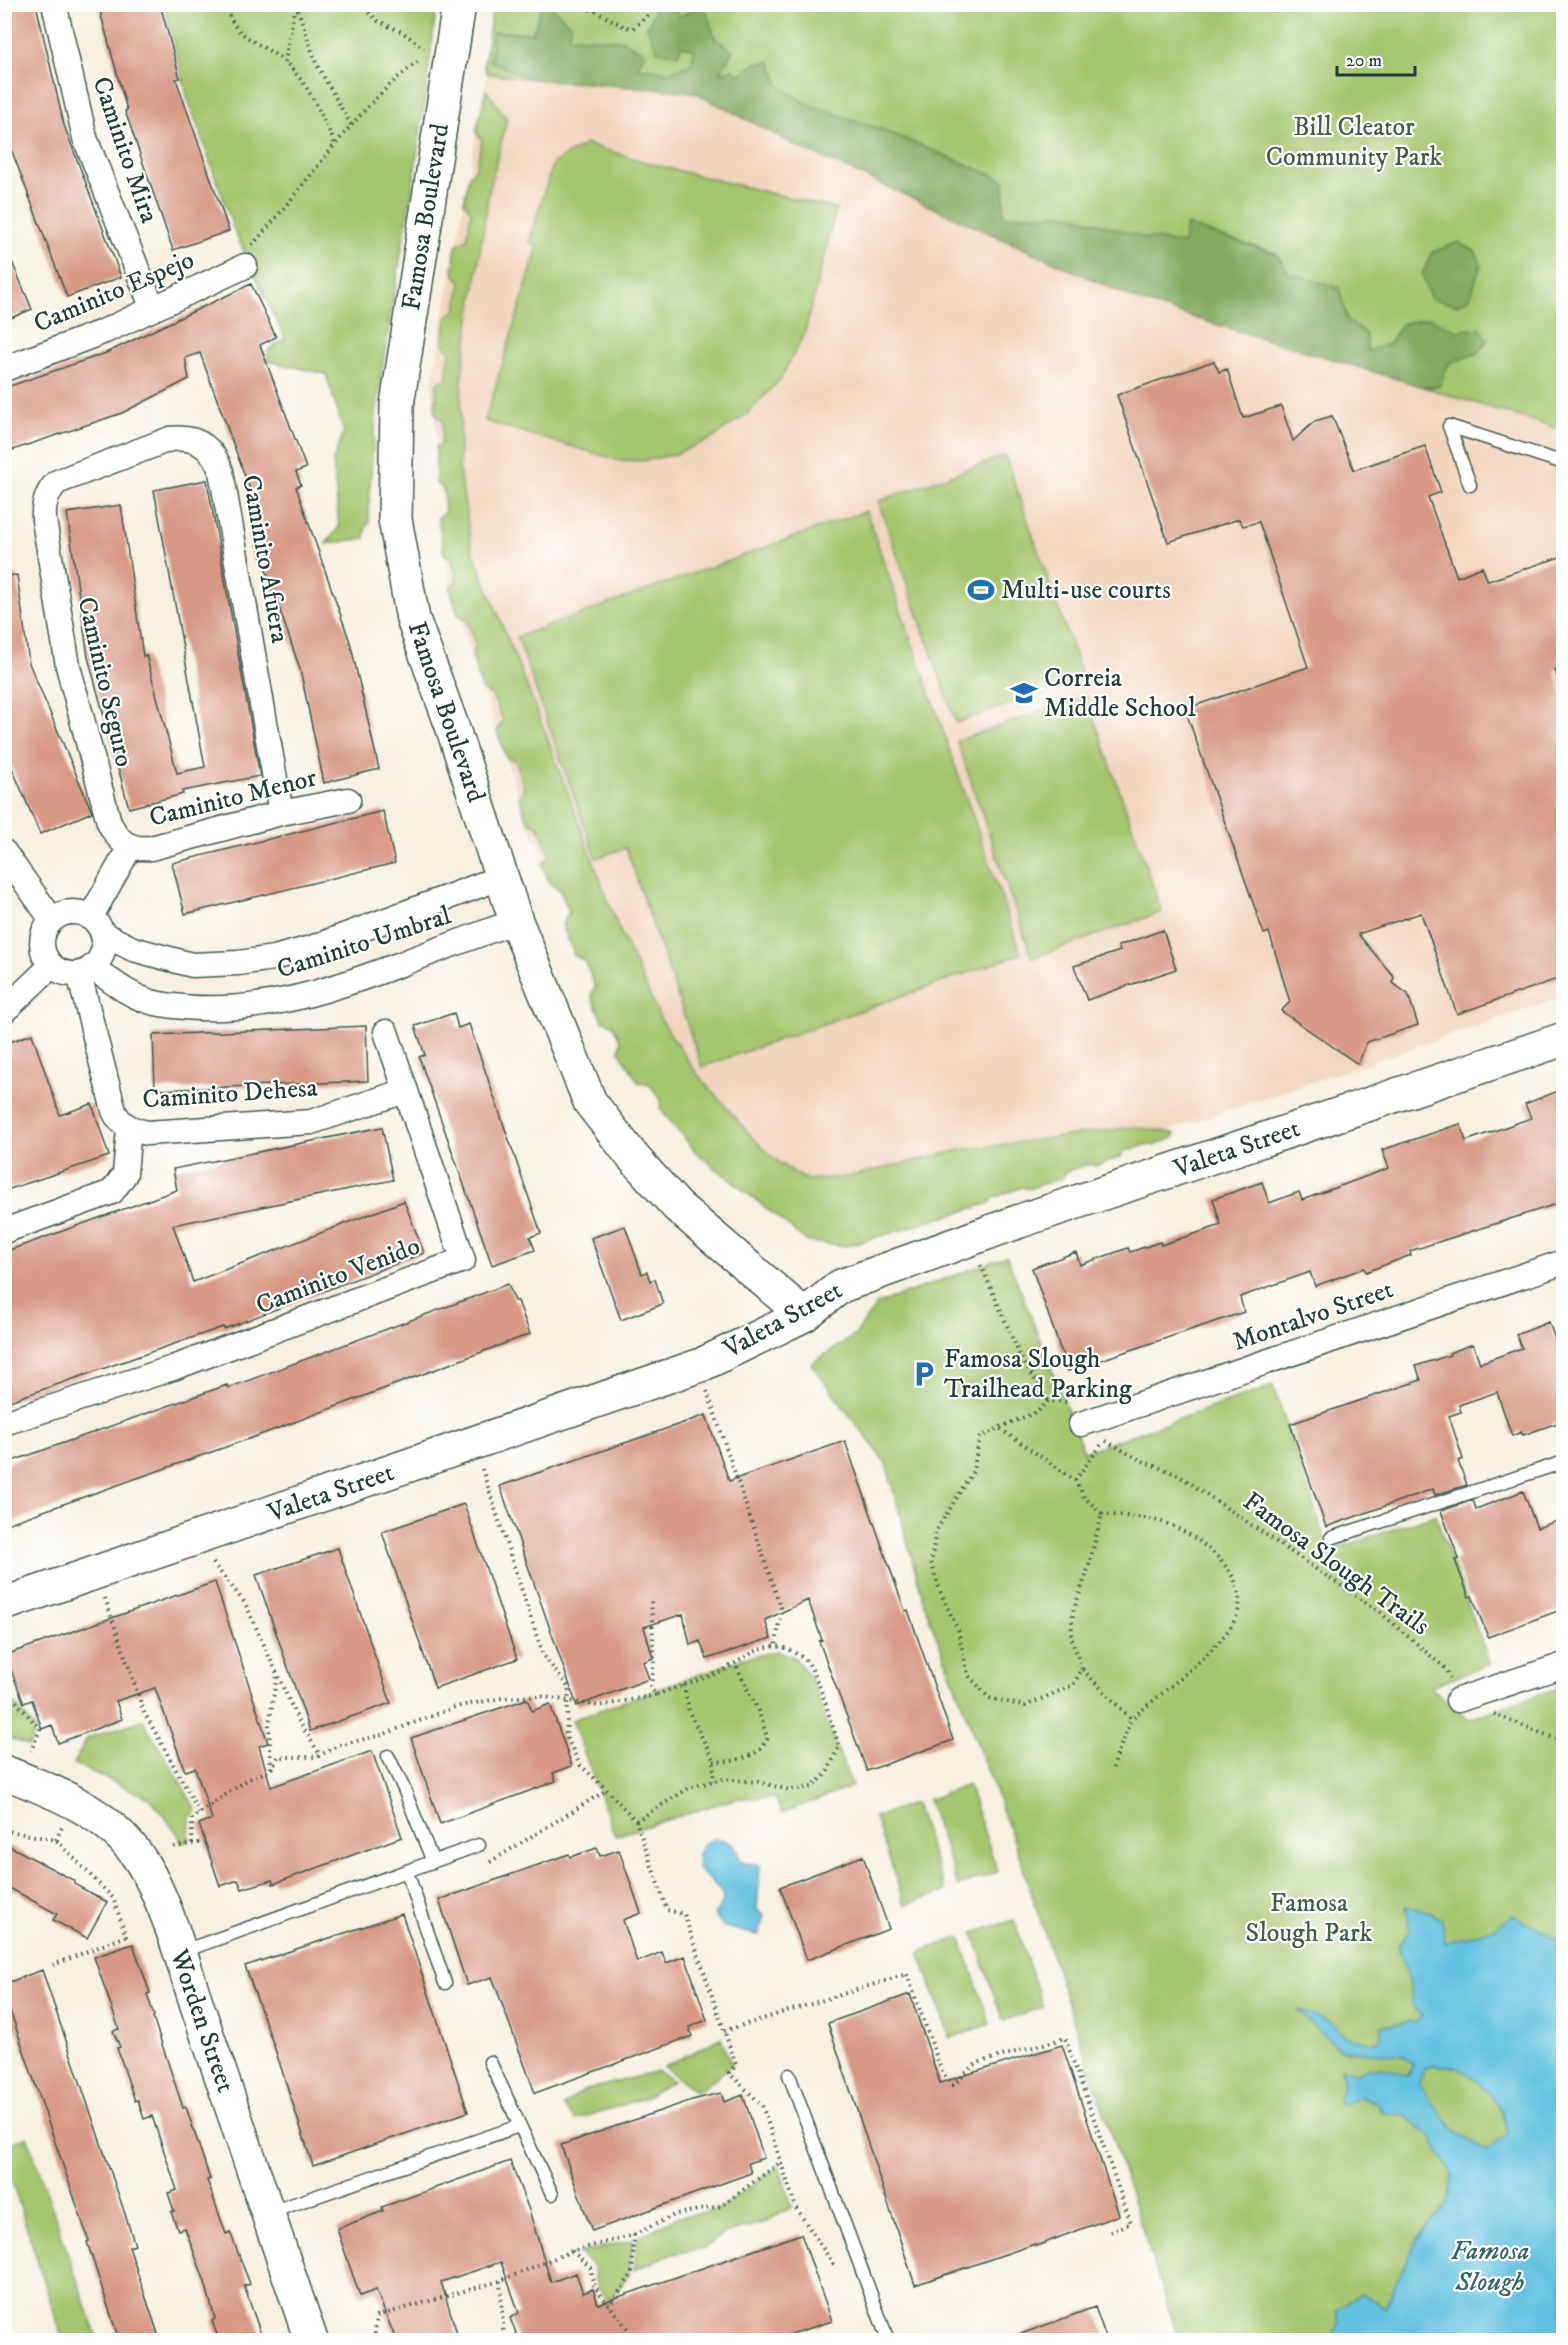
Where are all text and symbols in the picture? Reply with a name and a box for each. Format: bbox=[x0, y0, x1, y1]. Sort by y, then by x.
scale bar bbox=[1337, 39, 1415, 77]
text: 20 m bbox=[1346, 50, 1382, 72]
street label: Caminito Mira bbox=[85, 73, 165, 227]
park label: Bill Cleator Community Park bbox=[1266, 111, 1442, 174]
street label: Famosa Boulevard bbox=[395, 121, 457, 313]
street label: Caminito Espejo bbox=[29, 243, 199, 341]
street label: Caminito Afuera bbox=[234, 472, 296, 646]
place label: Multi-use courts bbox=[1001, 574, 1171, 607]
sports icon: Multi-use courts bbox=[966, 575, 996, 605]
street label: Caminito Seguro bbox=[69, 594, 141, 770]
street label: Famosa Boulevard bbox=[400, 617, 492, 807]
place label: Correia Middle School bbox=[1044, 662, 1196, 725]
school or university icon: Correia Middle School bbox=[1009, 678, 1039, 708]
street label: Caminito Menor bbox=[146, 761, 320, 835]
street label: Caminito Umbral bbox=[273, 899, 455, 987]
street label: Caminito Dehesa bbox=[141, 1071, 319, 1117]
street label: Valeta Street bbox=[1169, 1112, 1304, 1186]
street label: Caminito Venido bbox=[251, 1230, 425, 1322]
street label: Montalvo Street bbox=[1228, 1273, 1398, 1359]
street label: Valeta Street bbox=[717, 1274, 848, 1367]
place label: Famosa Slough Trailhead Parking bbox=[944, 1343, 1132, 1406]
parking icon: Famosa Slough Trailhead Parking bbox=[909, 1359, 939, 1389]
street label: Valeta Street bbox=[263, 1456, 398, 1530]
street label: Famosa Slough Trails bbox=[1236, 1485, 1436, 1643]
park label: Famosa Slough Park bbox=[1246, 1887, 1373, 1950]
street label: Worden Street bbox=[162, 1944, 242, 2097]
water label: Famosa Slough bbox=[1451, 2234, 1529, 2299]

